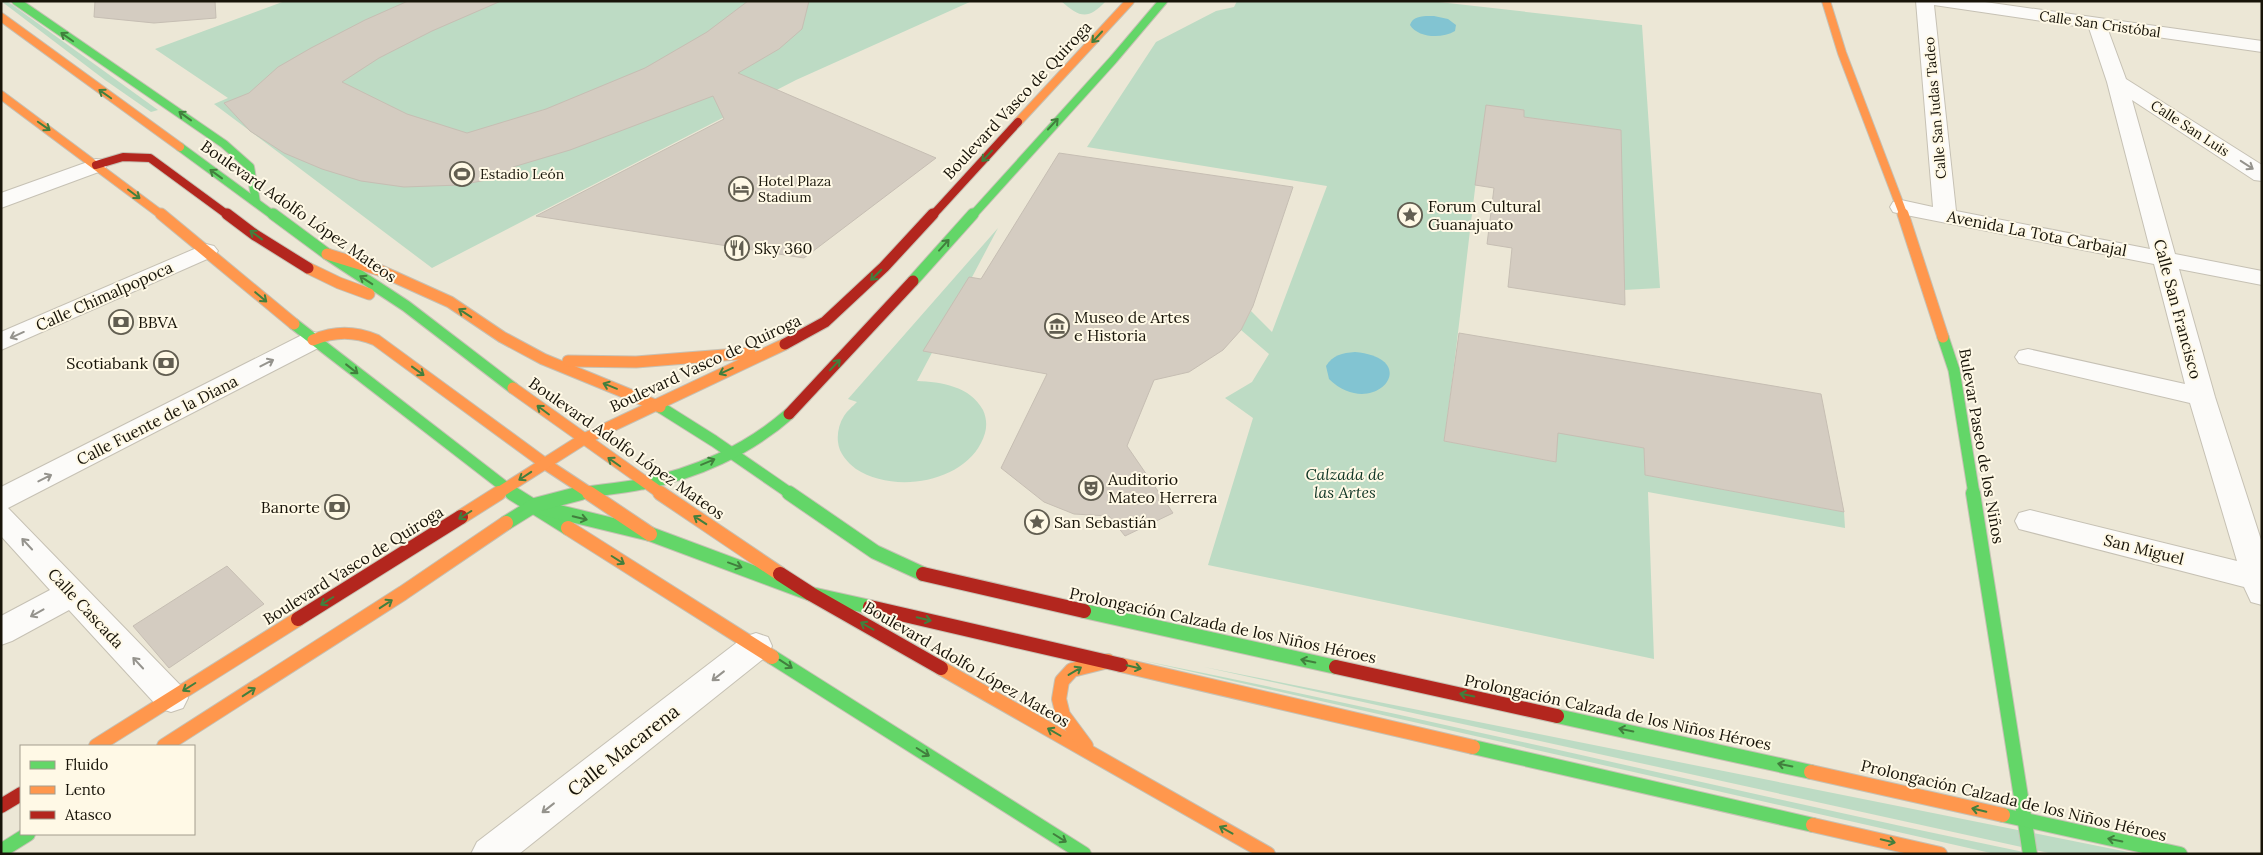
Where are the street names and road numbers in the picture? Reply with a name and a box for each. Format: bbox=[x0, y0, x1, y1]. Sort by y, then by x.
street label: Calle San Cristóbal bbox=[2038, 7, 2162, 41]
street label: Boulevard Vasco de Quiroga bbox=[938, 17, 1096, 183]
street label: Calle San Judas Tadeo bbox=[1920, 36, 1950, 180]
street label: Calle San Luis bbox=[2147, 96, 2233, 160]
street label: Boulevard Adolfo López Mateos bbox=[197, 136, 401, 286]
street label: Avenida La Tota Carbajal bbox=[1944, 206, 2129, 260]
street label: Calle San Francisco bbox=[2150, 237, 2206, 381]
street label: Calle Chimalpopoca bbox=[32, 257, 176, 335]
street label: Boulevard Vasco de Quiroga bbox=[606, 310, 804, 416]
street label: Bulevar Paseo de los Niños bbox=[1955, 347, 2009, 545]
street label: Calle Fuente de la Diana bbox=[73, 371, 241, 469]
street label: Boulevard Adolfo López Mateos bbox=[525, 373, 729, 523]
street label: Boulevard Vasco de Quiroga bbox=[259, 501, 447, 629]
street label: San Miguel bbox=[2102, 529, 2186, 569]
street label: Calle Cascada bbox=[44, 564, 128, 652]
street label: Prolongación Calzada de los Niños Héroes bbox=[1068, 583, 1378, 667]
street label: Boulevard Adolfo López Mateos bbox=[861, 597, 1073, 731]
street label: Prolongación Calzada de los Niños Héroes bbox=[1463, 670, 1773, 754]
street label: Calle Macarena bbox=[562, 699, 684, 801]
street label: Prolongación Calzada de los Niños Héroes bbox=[1859, 755, 2169, 845]

